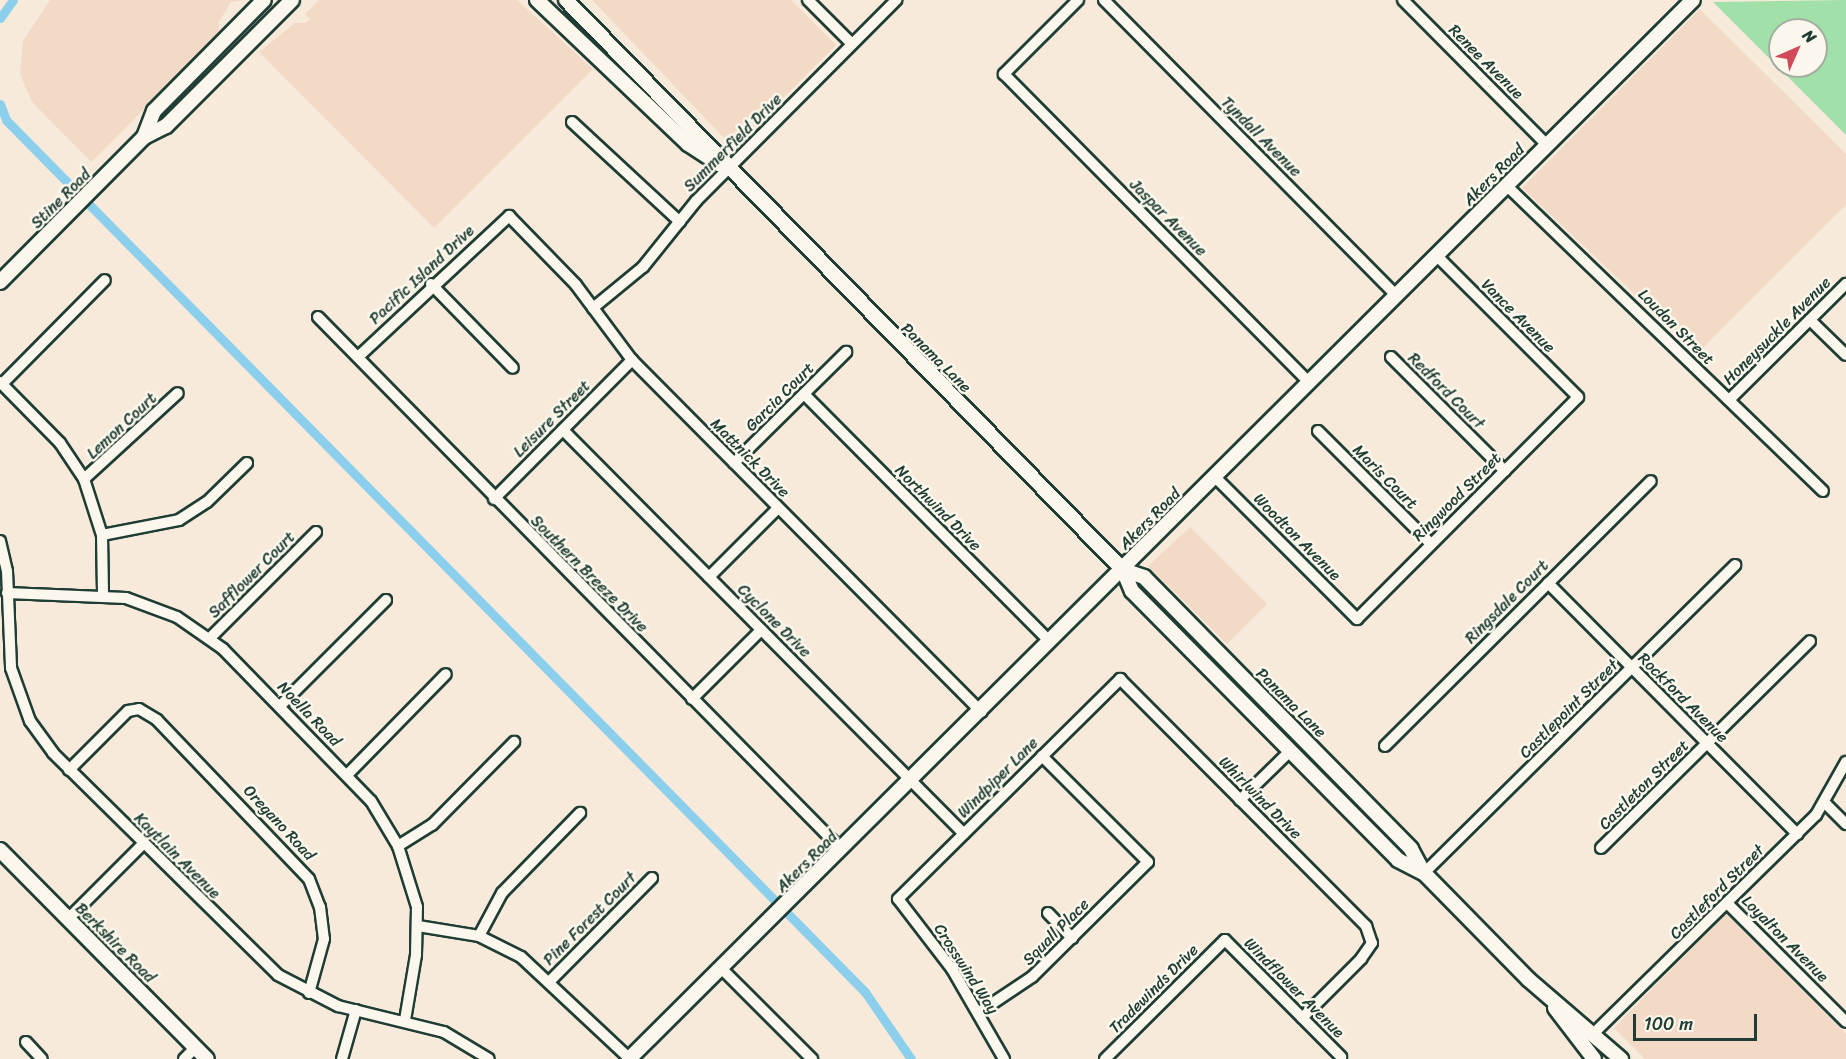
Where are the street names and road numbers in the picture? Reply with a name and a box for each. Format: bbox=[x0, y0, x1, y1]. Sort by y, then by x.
street label: Renee Avenue bbox=[1445, 21, 1527, 103]
street label: Summerfield Drive bbox=[680, 90, 786, 196]
street label: Tyndall Avenue bbox=[1217, 93, 1305, 181]
street label: Akers Road bbox=[1459, 140, 1529, 210]
street label: Stine Road bbox=[27, 165, 95, 233]
street label: Jaspar Avenue bbox=[1125, 175, 1211, 261]
street label: Pacific Island Drive bbox=[365, 221, 479, 329]
street label: Honeysuckle Avenue bbox=[1719, 273, 1835, 389]
street label: Vance Avenue bbox=[1477, 275, 1559, 357]
street label: Loudon Street bbox=[1634, 285, 1718, 369]
street label: Panama Lane bbox=[897, 319, 975, 397]
street label: Redford Court bbox=[1404, 349, 1488, 433]
street label: Garcia Court bbox=[742, 359, 818, 435]
street label: Leisure Street bbox=[509, 376, 595, 462]
street label: Lemon Court bbox=[83, 389, 161, 463]
street label: Mattnick Drive bbox=[706, 414, 794, 502]
street label: Maris Court bbox=[1349, 441, 1421, 513]
street label: Ringwood Street bbox=[1409, 449, 1505, 545]
street label: Northwind Drive bbox=[891, 461, 985, 555]
street label: Akers Road bbox=[1115, 484, 1185, 554]
street label: Woodton Avenue bbox=[1249, 489, 1345, 585]
street label: Southern Breeze Drive bbox=[526, 511, 652, 637]
street label: Safflower Court bbox=[205, 528, 299, 622]
street label: Ringsdale Court bbox=[1461, 556, 1553, 648]
street label: Cyclone Drive bbox=[733, 580, 815, 662]
street label: Rockford Avenue bbox=[1634, 649, 1732, 747]
street label: Castlepoint Street bbox=[1516, 656, 1622, 762]
street label: Panama Lane bbox=[1252, 664, 1330, 742]
street label: Noella Road bbox=[273, 677, 345, 751]
street label: Windpiper Lane bbox=[954, 734, 1042, 822]
street label: Castleton Street bbox=[1595, 736, 1693, 834]
street label: Whirlwind Drive bbox=[1215, 753, 1305, 843]
street label: Oregano Road bbox=[239, 781, 319, 865]
street label: Kaytlain Avenue bbox=[130, 809, 224, 903]
street label: Akers Road bbox=[772, 827, 842, 897]
street label: Castleford Street bbox=[1666, 841, 1768, 943]
street label: Pine Forest Court bbox=[539, 868, 641, 970]
street label: Loyalton Avenue bbox=[1738, 892, 1832, 986]
street label: Squall Place bbox=[1019, 895, 1093, 969]
street label: Berkshire Road bbox=[71, 899, 159, 987]
street label: Crosswind Way bbox=[930, 920, 1002, 1018]
street label: Windflower Avenue bbox=[1240, 934, 1348, 1042]
street label: Tradewinds Drive bbox=[1105, 940, 1203, 1038]

